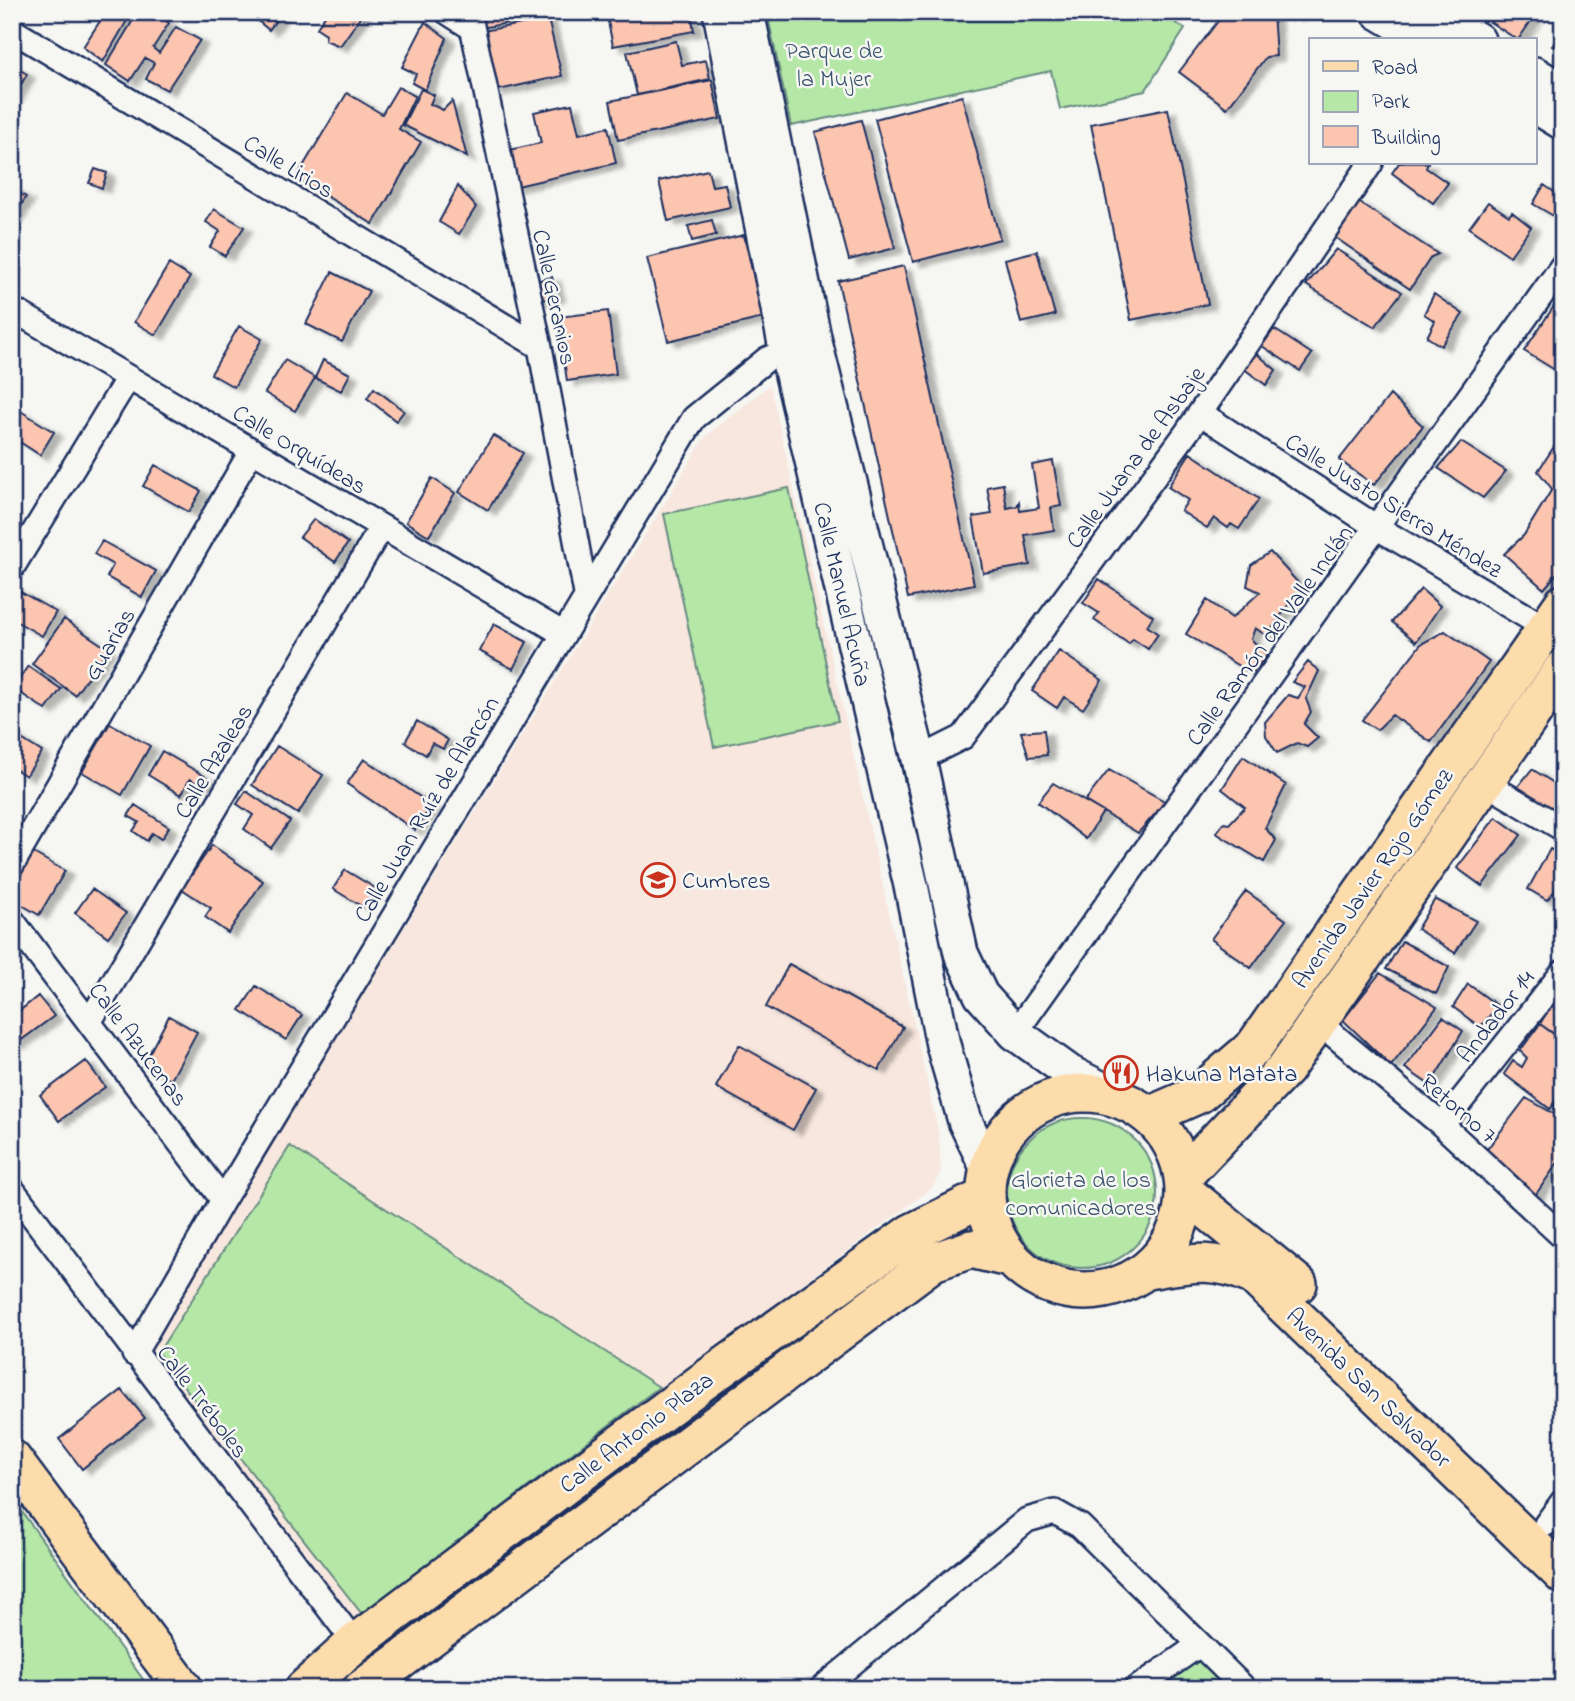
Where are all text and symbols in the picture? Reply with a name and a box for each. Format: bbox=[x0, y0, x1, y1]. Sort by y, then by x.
park label: Parque de la Mujer bbox=[785, 35, 883, 98]
legend bbox=[1309, 38, 1536, 164]
text: Road bbox=[1372, 54, 1418, 84]
text: Park bbox=[1372, 88, 1411, 118]
text: Building bbox=[1371, 124, 1441, 156]
street label: Calle Lirios bbox=[236, 127, 340, 209]
street label: Calle Geranios bbox=[521, 226, 584, 369]
street label: Calle Juana de Asbaje bbox=[1059, 360, 1216, 557]
street label: Calle Orquídeas bbox=[225, 397, 373, 505]
street label: Calle Justo Sierra Méndez bbox=[1277, 426, 1509, 589]
street label: Calle Manuel Acuña bbox=[802, 499, 879, 690]
street label: Calle Ramón del Valle Inclán bbox=[1179, 519, 1363, 754]
street label: Guarias bbox=[76, 602, 146, 688]
street label: Calle Juan Ruíz de Alarcón bbox=[346, 690, 510, 930]
street label: Calle Azaleas bbox=[167, 698, 263, 826]
street label: Avenida Javier Rojo Gómez bbox=[1285, 761, 1464, 997]
school or university icon: Cumbres bbox=[639, 861, 677, 899]
place label: Cumbres bbox=[682, 865, 771, 900]
street label: Andador 14 bbox=[1449, 963, 1545, 1072]
street label: Calle Azucenas bbox=[79, 976, 195, 1115]
restaurant icon: Hakuna Matata bbox=[1102, 1054, 1140, 1092]
place label: Hakuna Matata bbox=[1146, 1058, 1297, 1093]
street label: Retorno 7 bbox=[1411, 1066, 1504, 1153]
park label: Glorieta de los comunicadores bbox=[1005, 1164, 1157, 1227]
street label: Avenida San Salvador bbox=[1277, 1300, 1458, 1478]
street label: Calle Tréboles bbox=[147, 1338, 255, 1467]
street label: Calle Antonio Plaza bbox=[553, 1364, 722, 1504]

